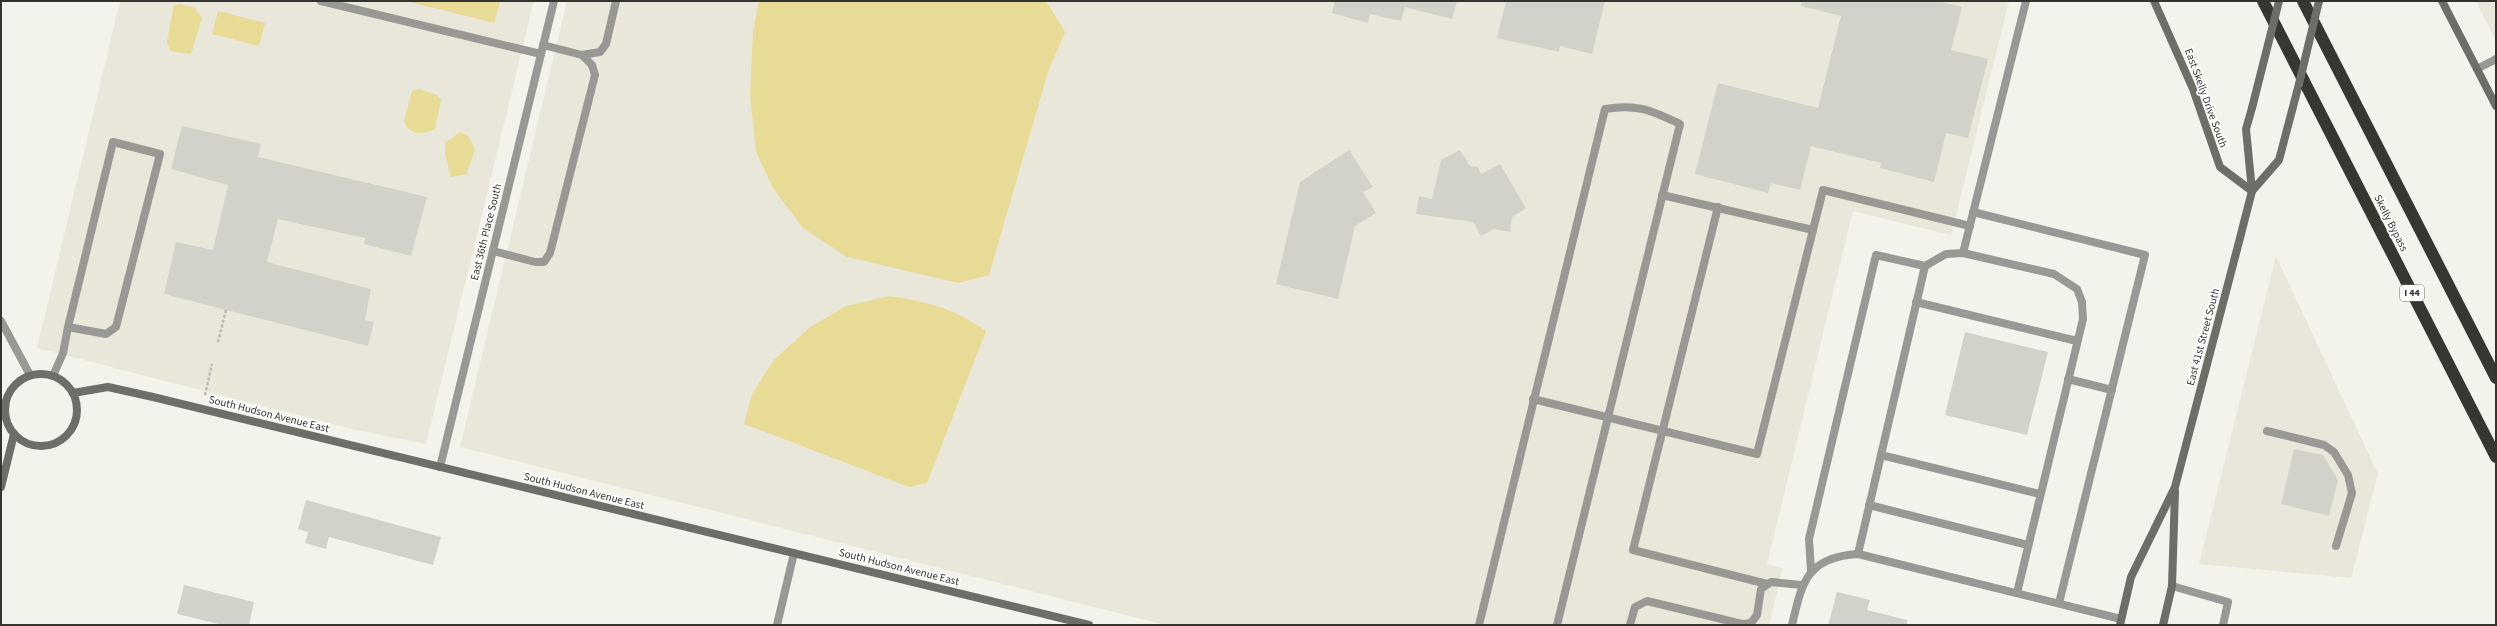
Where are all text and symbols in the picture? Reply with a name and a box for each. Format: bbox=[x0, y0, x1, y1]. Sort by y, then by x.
street label: East Skelly Drive South bbox=[2181, 46, 2231, 150]
street label: East 36th Place South bbox=[467, 182, 505, 282]
street label: Skelly Bypass bbox=[2370, 192, 2412, 254]
road number: I 44 bbox=[2400, 285, 2424, 301]
street label: East 41st Street South bbox=[2183, 287, 2223, 387]
street label: South Hudson Avenue East bbox=[207, 392, 331, 436]
street label: South Hudson Avenue East bbox=[522, 469, 646, 513]
street label: South Hudson Avenue East bbox=[837, 545, 961, 589]

